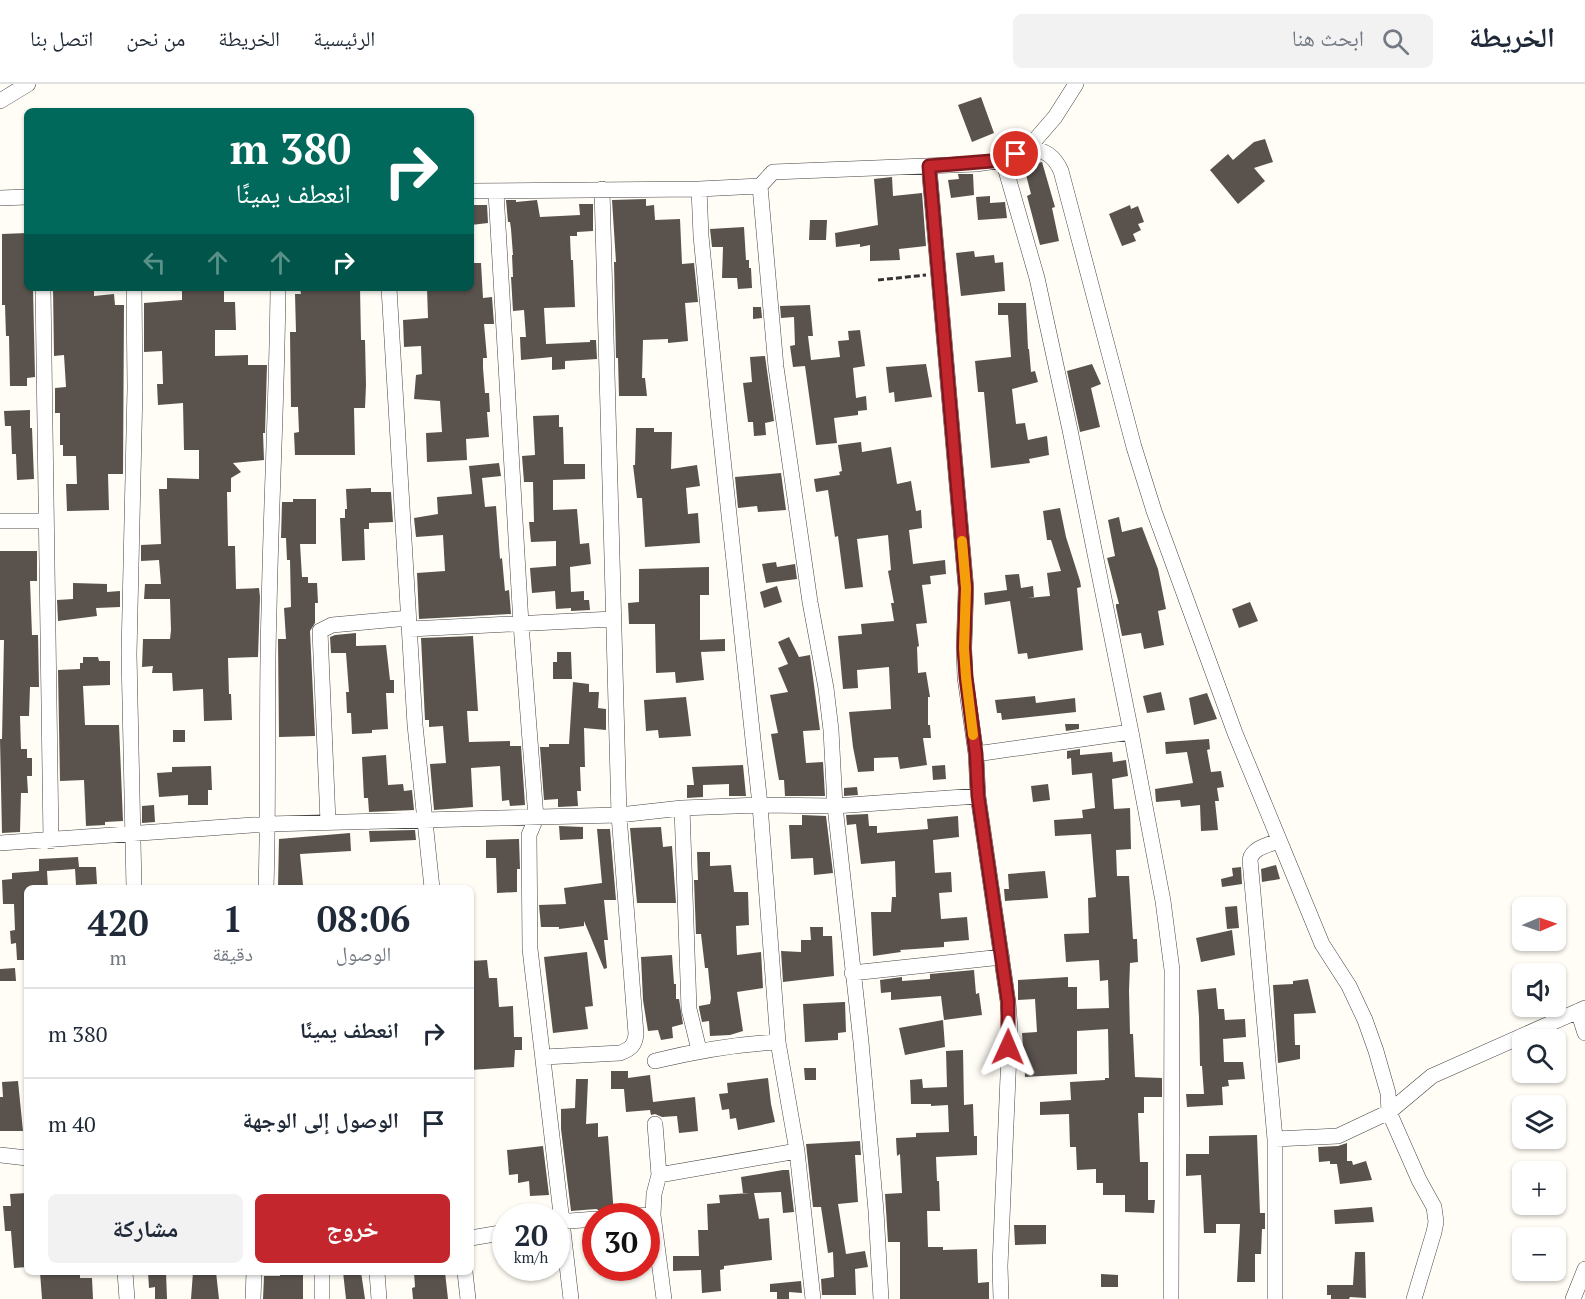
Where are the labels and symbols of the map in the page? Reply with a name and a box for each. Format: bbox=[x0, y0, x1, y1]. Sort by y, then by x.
pin bbox=[990, 128, 1041, 179]
north arrow bbox=[1512, 897, 1566, 951]
position arrow bbox=[976, 1015, 1040, 1079]
speed limit sign: 30 bbox=[582, 1203, 660, 1281]

